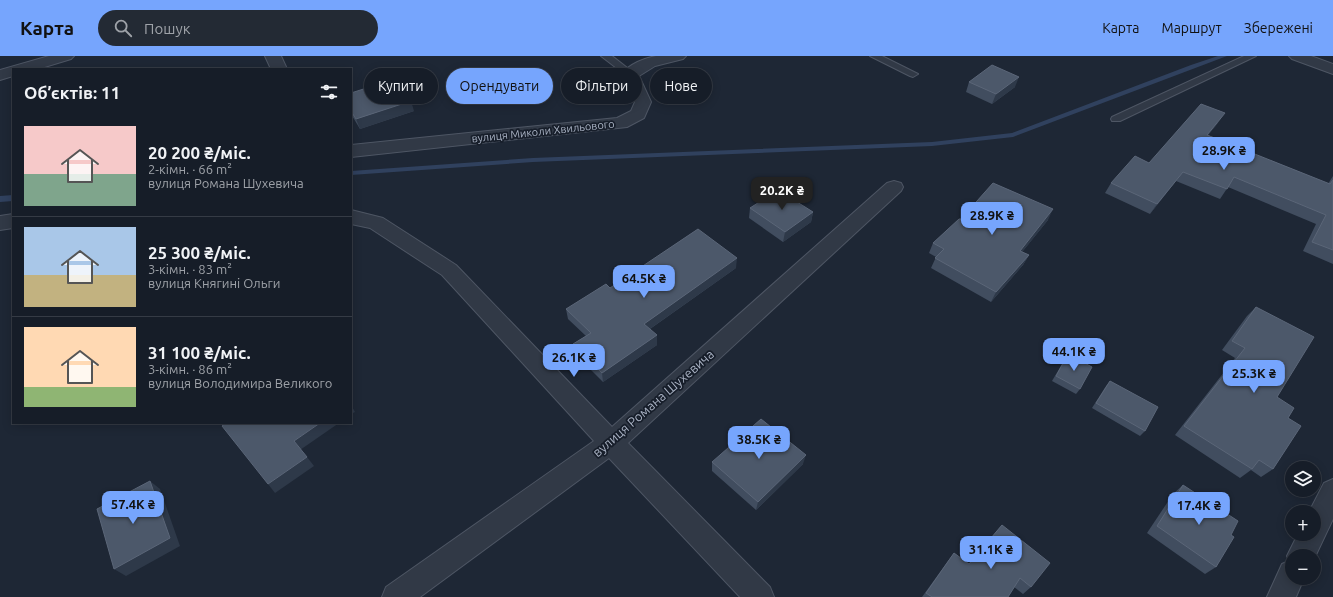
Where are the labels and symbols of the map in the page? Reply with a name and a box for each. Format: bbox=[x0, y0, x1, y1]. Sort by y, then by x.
street label: вулиця Миколи Хвильового bbox=[471, 118, 615, 144]
pin: 28.9K ₴ bbox=[1187, 137, 1261, 171]
pin: 20.2K ₴ bbox=[745, 177, 819, 211]
pin: 28.9K ₴ bbox=[955, 202, 1029, 236]
pin: 64.5K ₴ bbox=[607, 265, 681, 299]
pin: 44.1K ₴ bbox=[1037, 338, 1111, 372]
pin: 26.1K ₴ bbox=[537, 344, 611, 378]
street label: вулиця Романа Шухевича bbox=[590, 347, 716, 459]
pin: 25.3K ₴ bbox=[1217, 360, 1291, 394]
pin: 38.5K ₴ bbox=[722, 426, 796, 460]
pin: 57.4K ₴ bbox=[96, 491, 170, 525]
pin: 17.4K ₴ bbox=[1162, 492, 1236, 526]
pin: 31.1K ₴ bbox=[954, 536, 1028, 570]

